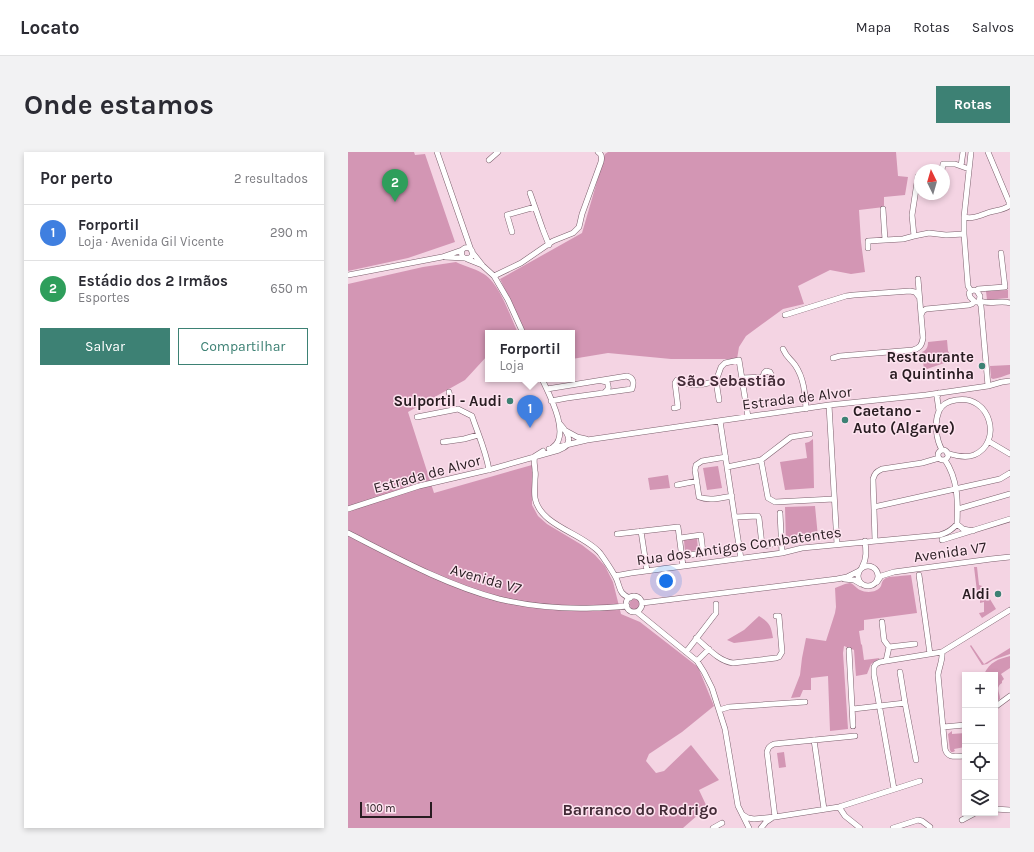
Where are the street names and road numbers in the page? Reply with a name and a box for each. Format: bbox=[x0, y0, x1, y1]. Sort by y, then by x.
street label: Estrada de Alvor bbox=[741, 382, 853, 414]
street label: Estrada de Alvor bbox=[371, 451, 483, 497]
street label: Rua dos Antigos Combatentes bbox=[635, 523, 843, 569]
street label: Avenida V7 bbox=[912, 538, 988, 566]
street label: Avenida V7 bbox=[448, 560, 524, 598]

